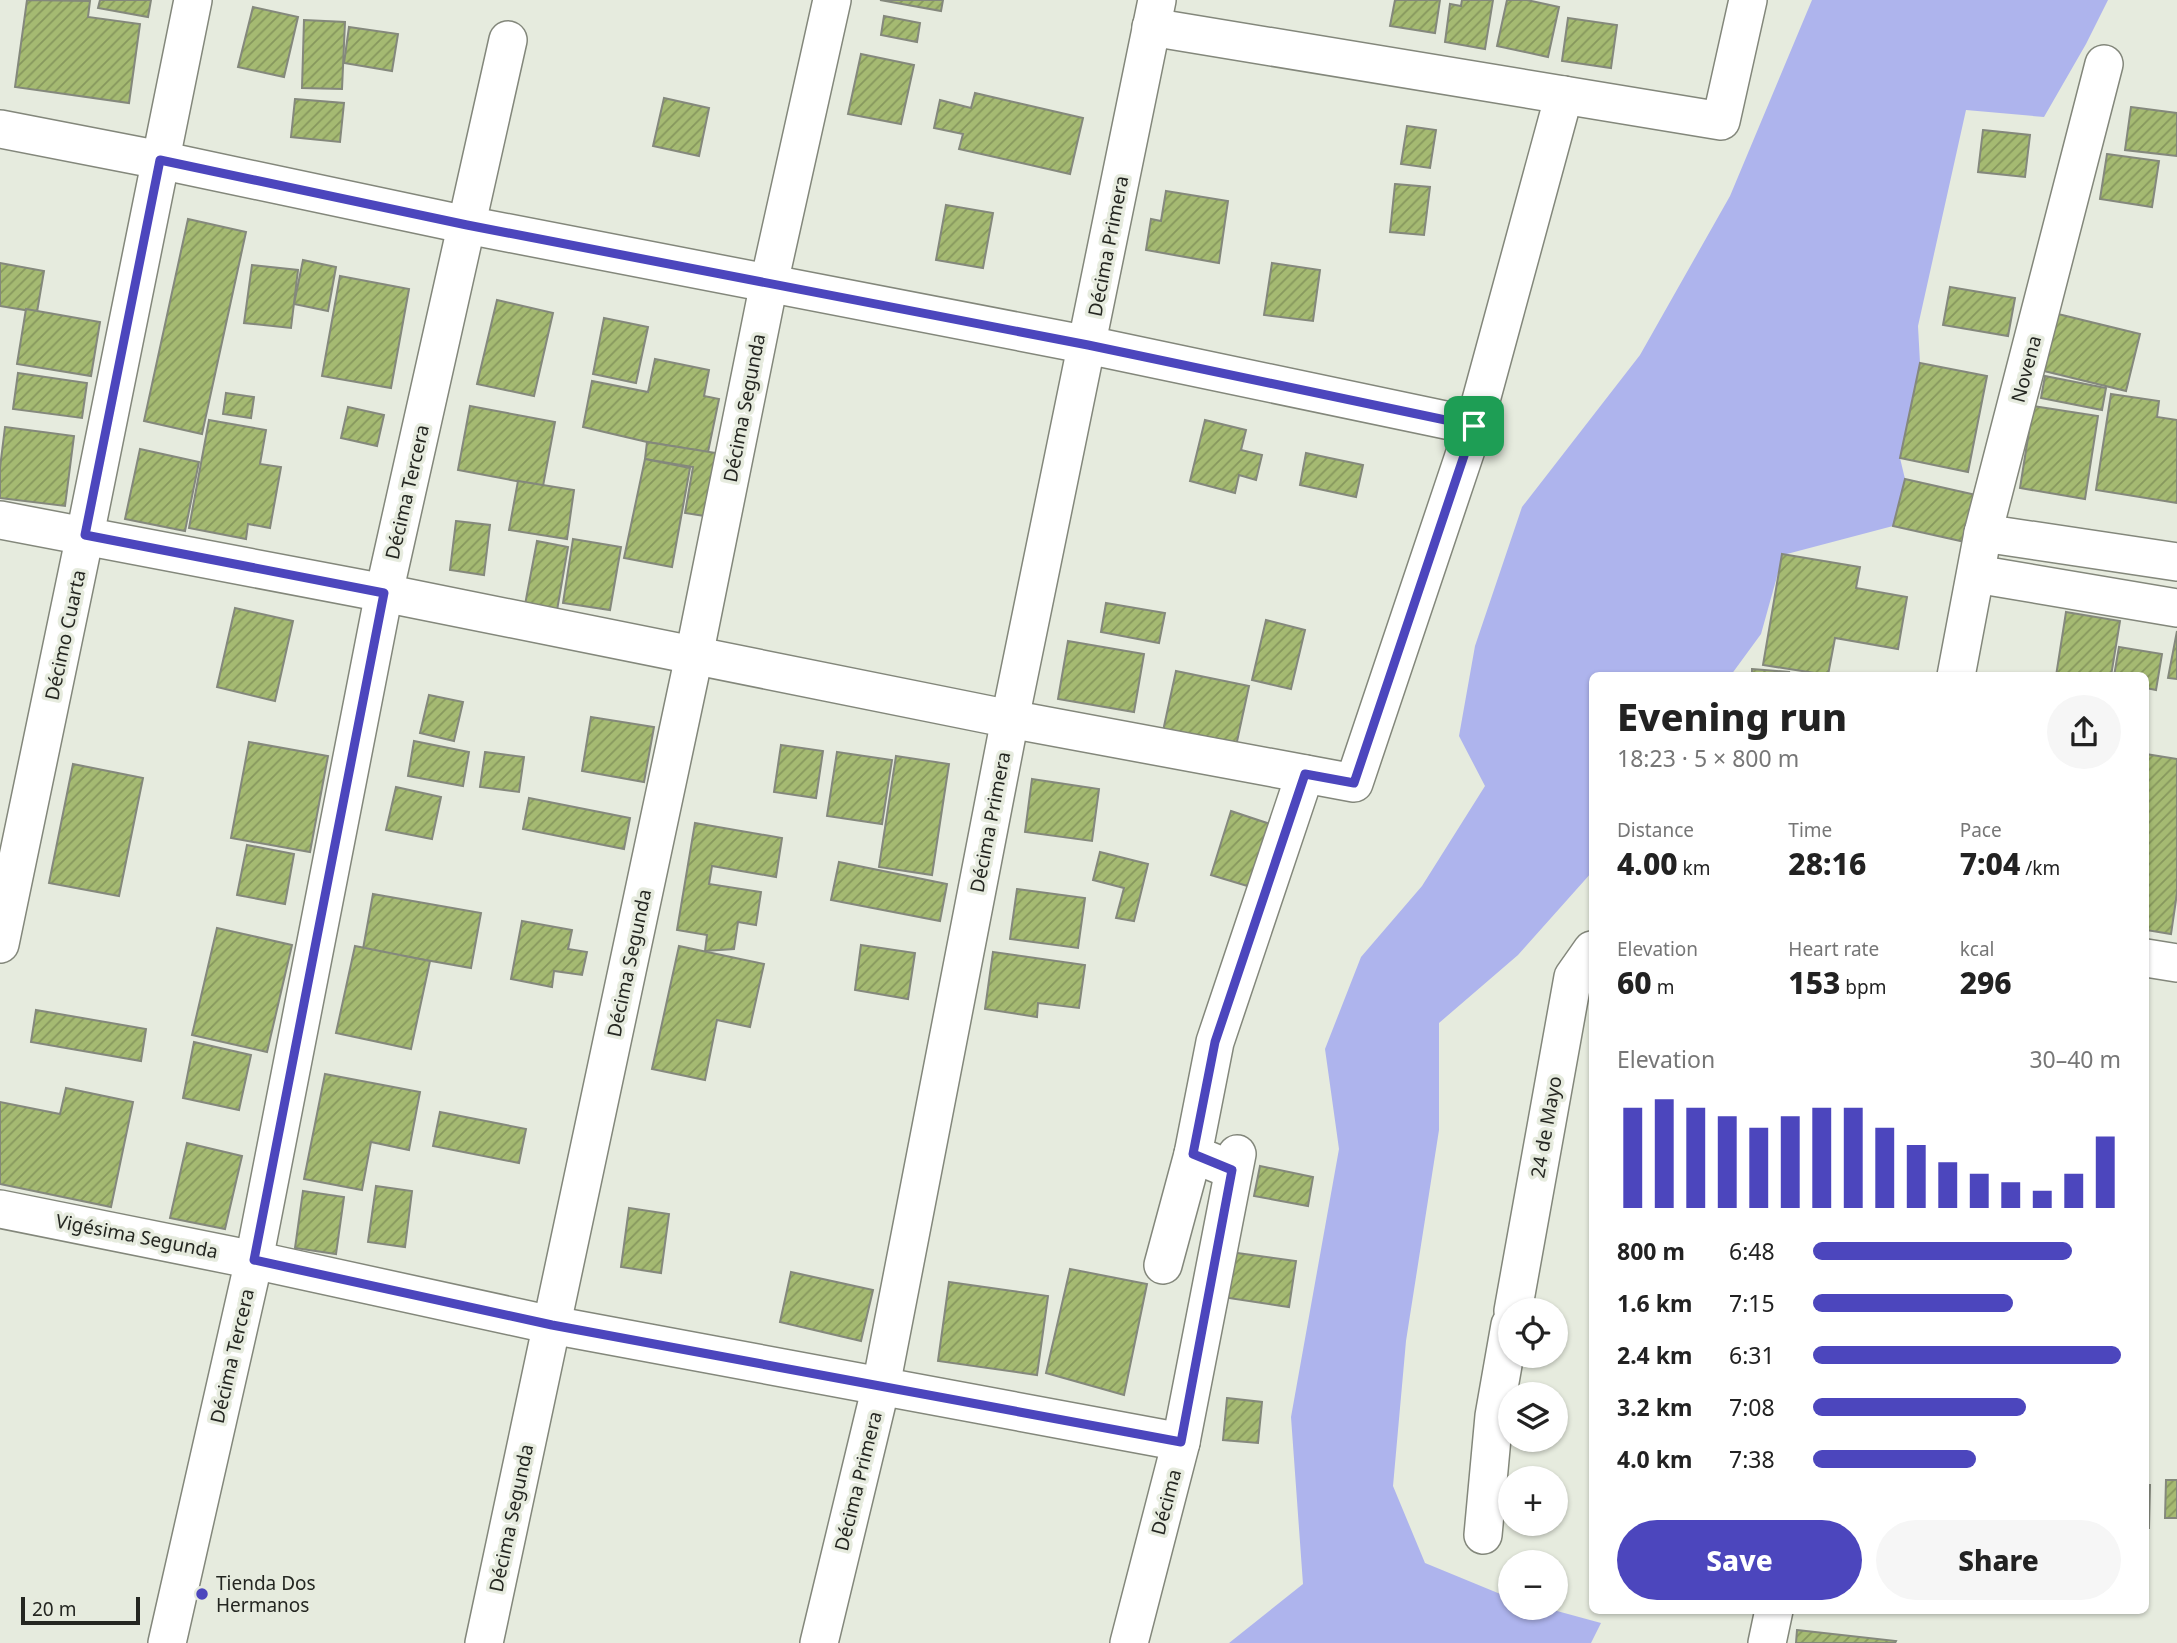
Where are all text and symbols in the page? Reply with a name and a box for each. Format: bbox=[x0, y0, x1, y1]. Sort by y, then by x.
street label: Décima Primera bbox=[1082, 173, 1134, 319]
street label: Décima Segunda bbox=[717, 332, 771, 484]
street label: Novena bbox=[2005, 333, 2047, 405]
pin bbox=[1444, 396, 1504, 456]
icon: arrive bbox=[1455, 407, 1493, 445]
street label: Décima Tercera bbox=[379, 422, 435, 562]
street label: Décimo Cuarta bbox=[39, 567, 91, 703]
text: Evening run bbox=[1617, 690, 1847, 742]
button: share bbox=[2047, 695, 2121, 769]
text: 18:23 · 5 × 800 m bbox=[1617, 742, 1799, 774]
street label: Décima Primera bbox=[964, 749, 1016, 895]
text: Distance bbox=[1617, 817, 1694, 843]
text: Time bbox=[1788, 817, 1832, 843]
text: Pace bbox=[1960, 817, 2002, 843]
text: 4.00 bbox=[1617, 843, 1678, 884]
text: 28:16 bbox=[1788, 843, 1866, 884]
text: 7:04 bbox=[1960, 843, 2020, 884]
text: km bbox=[1678, 855, 1710, 881]
text: /km bbox=[2020, 855, 2060, 881]
street label: Décima Segunda bbox=[601, 887, 657, 1039]
text: Elevation bbox=[1617, 936, 1698, 962]
text: Heart rate bbox=[1788, 936, 1879, 962]
text: kcal bbox=[1960, 936, 1994, 962]
text: 60 bbox=[1617, 962, 1652, 1003]
text: 153 bbox=[1788, 962, 1840, 1003]
text: 296 bbox=[1960, 962, 2012, 1003]
text: m bbox=[1652, 974, 1674, 1000]
text: bpm bbox=[1840, 974, 1886, 1000]
text: Elevation bbox=[1617, 1043, 1715, 1075]
text: 30–40 m bbox=[2029, 1043, 2121, 1075]
street label: 24 de Mayo bbox=[1524, 1074, 1568, 1180]
street label: Vigésima Segunda bbox=[54, 1208, 220, 1264]
text: 800 m bbox=[1617, 1235, 1685, 1267]
text: 6:48 bbox=[1729, 1235, 1775, 1267]
street label: Décima Tercera bbox=[204, 1286, 260, 1426]
text: 1.6 km bbox=[1617, 1287, 1692, 1319]
text: 7:15 bbox=[1729, 1287, 1775, 1319]
map controls bbox=[1498, 1298, 1568, 1620]
button: locate bbox=[1498, 1298, 1568, 1368]
text: 2.4 km bbox=[1617, 1339, 1692, 1371]
text: 6:31 bbox=[1729, 1339, 1775, 1371]
button: layers bbox=[1498, 1382, 1568, 1452]
text: 3.2 km bbox=[1617, 1391, 1692, 1423]
text: 7:08 bbox=[1729, 1391, 1775, 1423]
street label: Décima Primera bbox=[828, 1409, 888, 1553]
street label: Décima Segunda bbox=[483, 1442, 539, 1594]
text: 4.0 km bbox=[1617, 1443, 1692, 1475]
text: 7:38 bbox=[1729, 1443, 1775, 1475]
street label: Décima bbox=[1145, 1466, 1187, 1538]
button: + bbox=[1498, 1466, 1568, 1536]
button: Save bbox=[1617, 1520, 1862, 1600]
button: Share bbox=[1876, 1520, 2121, 1600]
button: − bbox=[1498, 1550, 1568, 1620]
place label: Tienda Dos Hermanos bbox=[216, 1570, 316, 1618]
marker: Tienda Dos Hermanos bbox=[194, 1586, 210, 1602]
scale bar bbox=[21, 1594, 140, 1626]
text: 20 m bbox=[32, 1596, 76, 1622]

